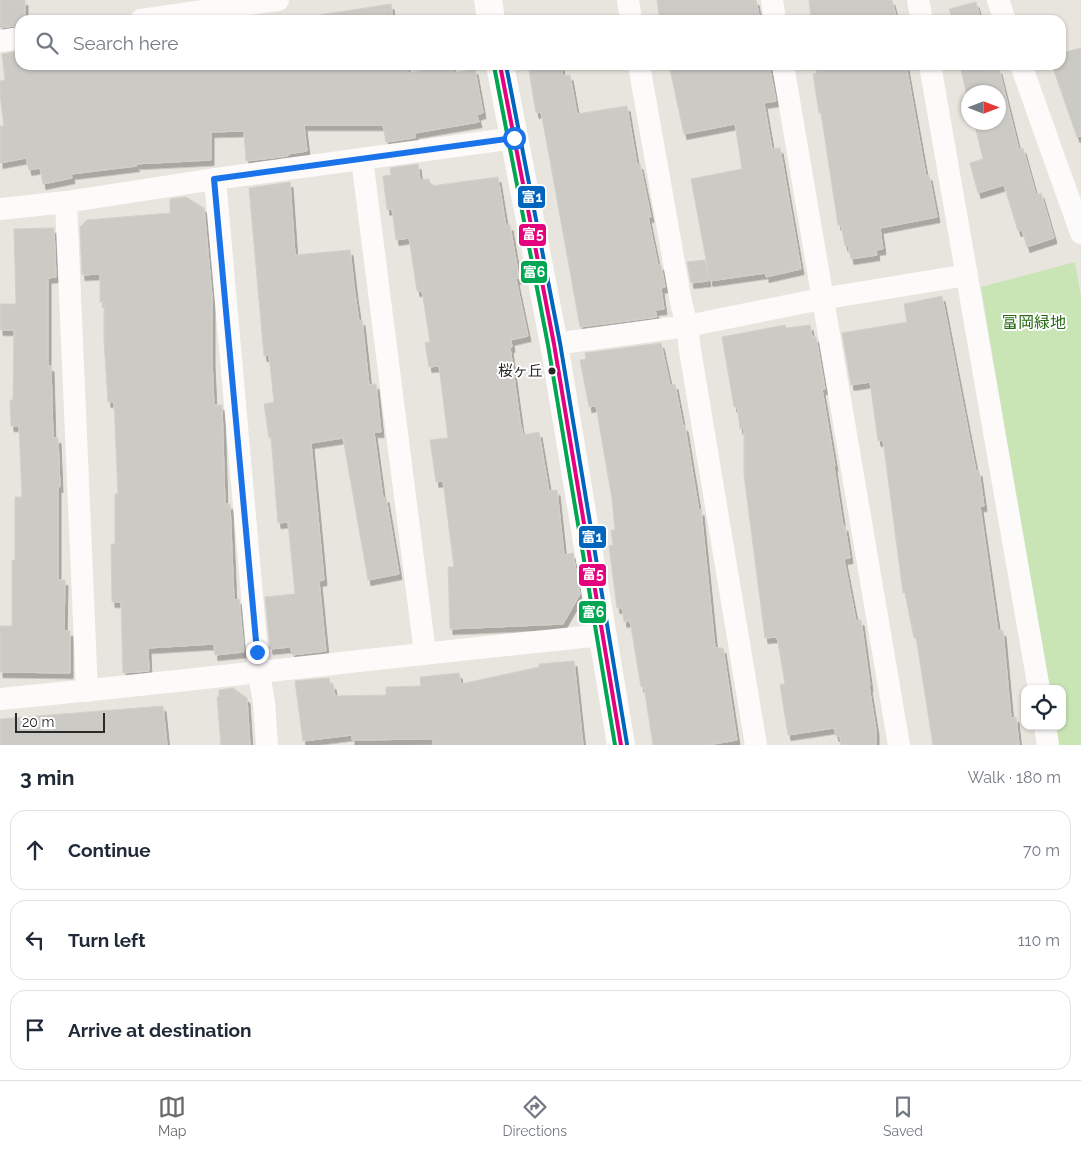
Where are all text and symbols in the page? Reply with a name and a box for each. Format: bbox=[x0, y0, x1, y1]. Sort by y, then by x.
search box bbox=[15, 15, 1066, 70]
icon: search bbox=[33, 29, 61, 57]
text: Search here bbox=[73, 32, 179, 54]
north arrow bbox=[961, 85, 1006, 130]
route start bbox=[503, 127, 526, 150]
line badge: 富1 bbox=[517, 185, 546, 209]
text: 富1 bbox=[522, 189, 543, 205]
line badge: 富5 bbox=[518, 223, 547, 247]
text: 富5 bbox=[522, 226, 544, 242]
line badge: 富6 bbox=[520, 260, 548, 284]
text: 富6 bbox=[523, 264, 545, 280]
park label: 富岡緑地 bbox=[1002, 313, 1066, 332]
place label: 桜ヶ丘 bbox=[498, 362, 543, 380]
marker: 桜ヶ丘 bbox=[547, 366, 557, 376]
line badge: 富1 bbox=[578, 525, 607, 549]
text: 富1 bbox=[582, 529, 603, 545]
line badge: 富5 bbox=[578, 563, 607, 587]
text: 富5 bbox=[582, 566, 604, 582]
line badge: 富6 bbox=[578, 600, 607, 624]
text: 富6 bbox=[582, 604, 604, 620]
route end bbox=[246, 641, 269, 664]
map controls bbox=[1021, 685, 1066, 730]
button: locate bbox=[1021, 685, 1066, 730]
scale bar bbox=[15, 710, 105, 733]
text: 20 m bbox=[22, 714, 54, 730]
text: 3 min bbox=[20, 765, 74, 790]
text: Walk · 180 m bbox=[967, 768, 1061, 787]
icon: ahead bbox=[21, 836, 49, 864]
text: Continue bbox=[68, 839, 151, 861]
text: 70 m bbox=[1023, 841, 1060, 860]
icon: left bbox=[21, 926, 49, 954]
text: Turn left bbox=[68, 929, 145, 951]
text: 110 m bbox=[1018, 931, 1060, 950]
icon: arrive bbox=[21, 1016, 49, 1044]
text: Arrive at destination bbox=[68, 1019, 252, 1041]
tab: Map bbox=[158, 1093, 186, 1139]
tab: Directions bbox=[502, 1093, 567, 1139]
tab: Saved bbox=[883, 1093, 923, 1139]

